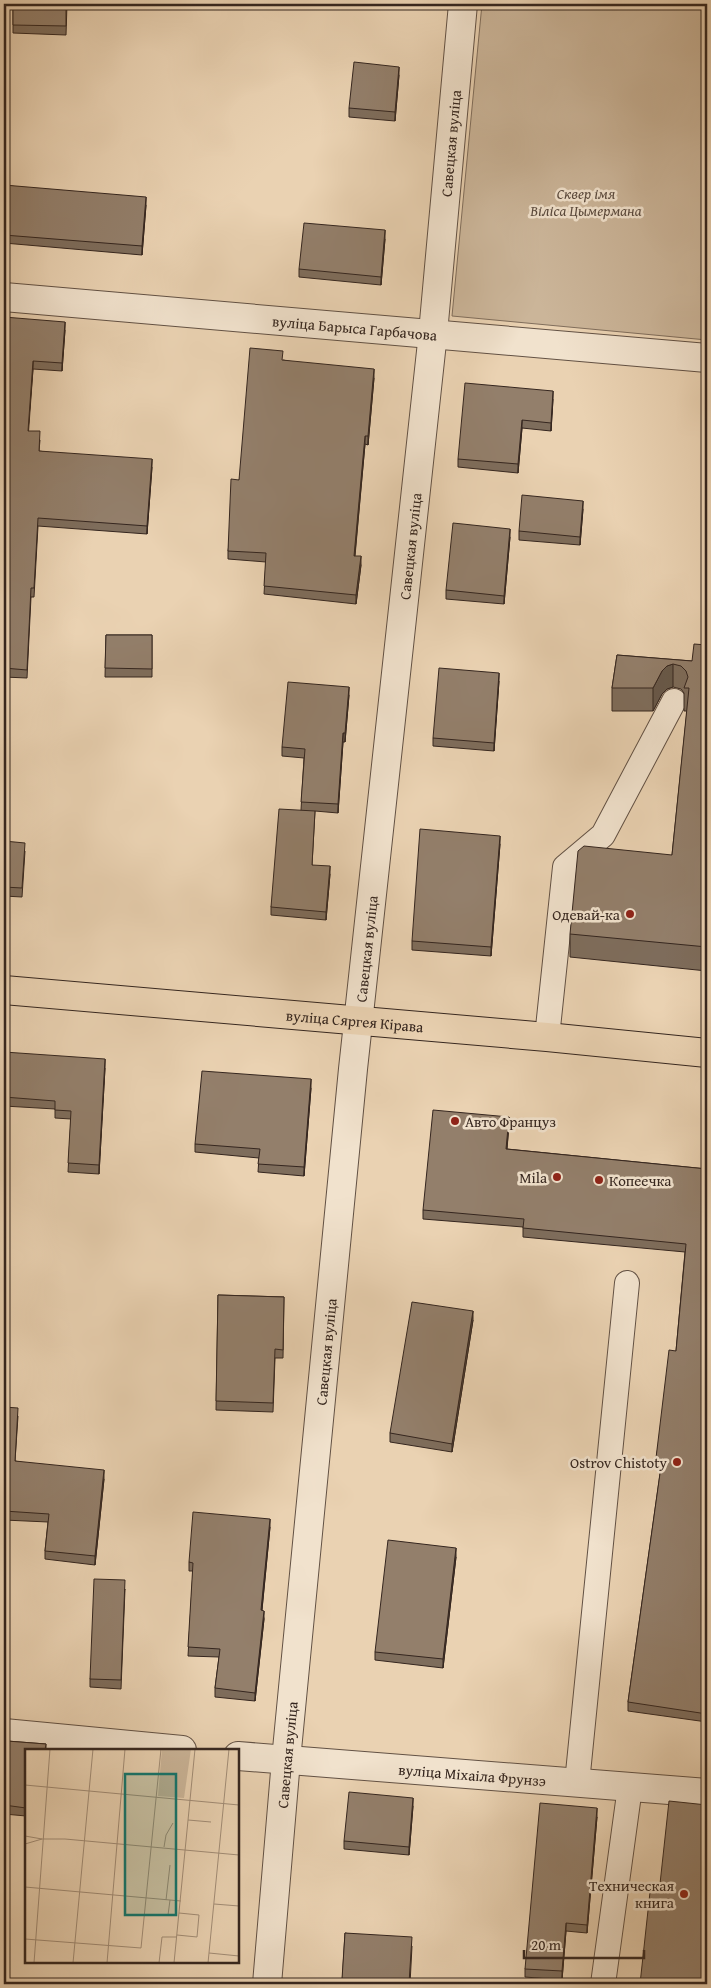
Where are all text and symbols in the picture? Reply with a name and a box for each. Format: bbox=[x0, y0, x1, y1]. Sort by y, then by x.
street label: Савецкая вуліца bbox=[435, 88, 466, 198]
park label: Сквер імя Віліса Цымермана bbox=[529, 183, 642, 221]
street label: вуліца Барыса Гарбачова bbox=[271, 310, 439, 345]
street label: Савецкая вуліца bbox=[394, 491, 426, 601]
street label: Савецкая вуліца bbox=[350, 893, 382, 1003]
place label: Одевай-ка bbox=[552, 904, 621, 925]
marker: Одевай-ка bbox=[624, 908, 636, 920]
street label: вуліца Сяргея Кірава bbox=[285, 1004, 425, 1037]
place label: Авто Француз bbox=[465, 1111, 556, 1132]
marker: Авто Француз bbox=[449, 1115, 461, 1127]
place label: Mila bbox=[519, 1167, 547, 1188]
place label: Копеечка bbox=[609, 1170, 672, 1191]
marker: Mila bbox=[551, 1171, 563, 1183]
marker: Копеечка bbox=[593, 1174, 605, 1186]
street label: Савецкая вуліца bbox=[310, 1296, 341, 1406]
place label: Ostrov Chistoty bbox=[570, 1452, 668, 1473]
marker: Ostrov Chistoty bbox=[671, 1456, 683, 1468]
street label: Савецкая вуліца bbox=[271, 1700, 302, 1809]
inset map bbox=[25, 1749, 239, 1963]
street label: вуліца Міхаіла Фрунзэ bbox=[398, 1758, 547, 1791]
place label: Техническая книга bbox=[589, 1875, 675, 1913]
marker: Техническая книга bbox=[678, 1888, 690, 1900]
scale bar bbox=[524, 1928, 644, 1960]
text: 20 m bbox=[531, 1934, 562, 1955]

